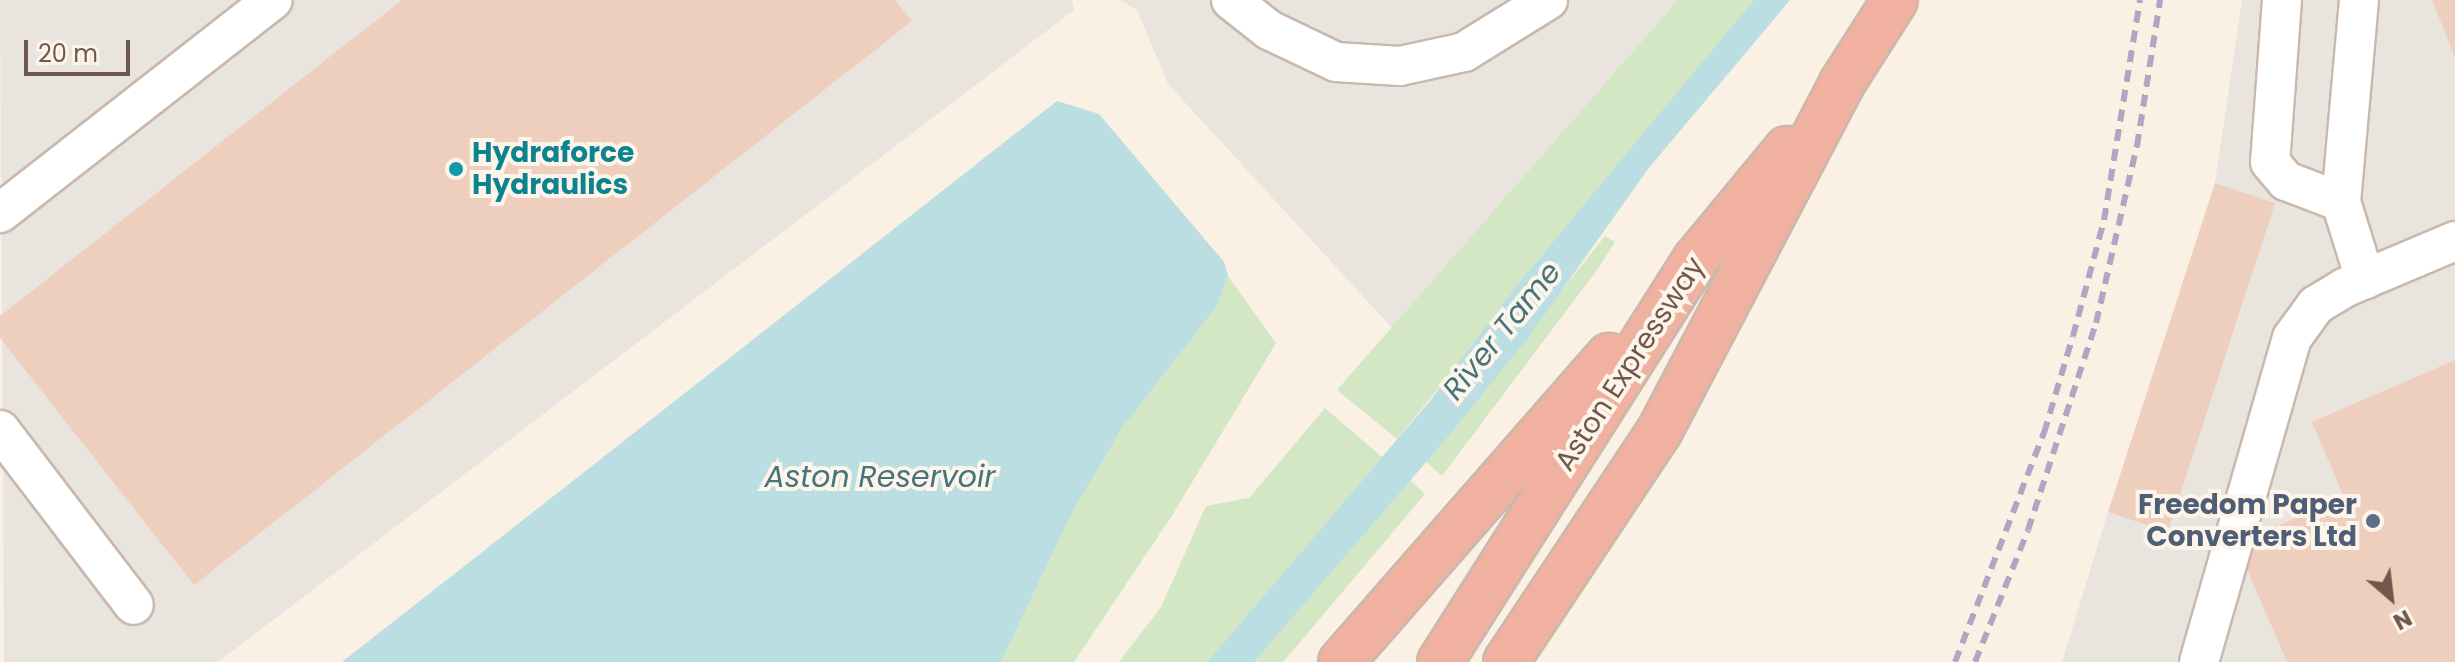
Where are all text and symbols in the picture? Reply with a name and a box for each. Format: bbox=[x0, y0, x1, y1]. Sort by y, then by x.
scale bar bbox=[28, 24, 134, 74]
text: 20 m bbox=[38, 37, 98, 70]
place label: Hydraforce Hydraulics bbox=[472, 136, 634, 202]
marker: Hydraforce Hydraulics bbox=[447, 160, 465, 178]
street label: Aston Expressway bbox=[1548, 251, 1712, 477]
water label: River Tame bbox=[1435, 255, 1569, 407]
water label: Aston Reservoir bbox=[764, 459, 996, 495]
place label: Freedom Paper Converters Ltd bbox=[2138, 488, 2357, 554]
marker: Freedom Paper Converters Ltd bbox=[2364, 512, 2382, 530]
north arrow bbox=[2351, 558, 2431, 638]
text: N bbox=[2388, 602, 2417, 637]

